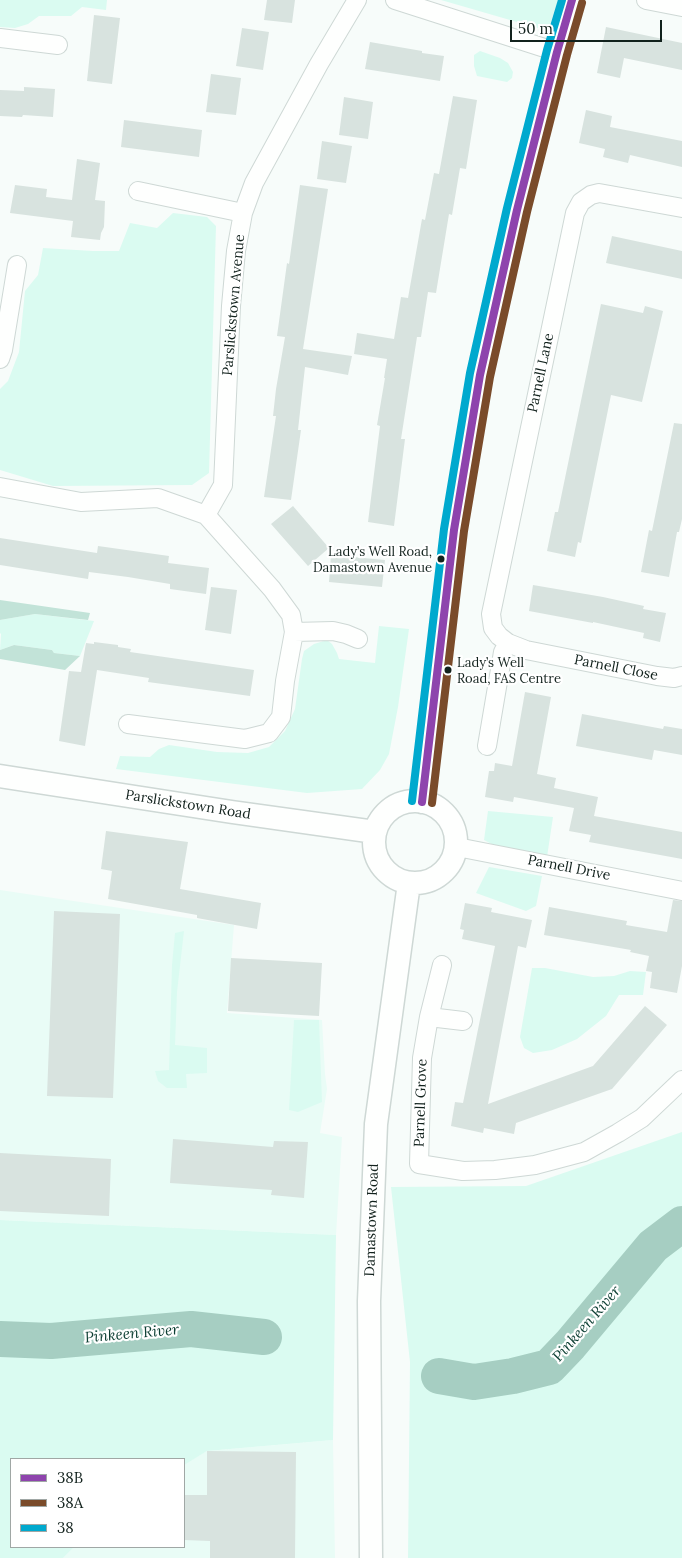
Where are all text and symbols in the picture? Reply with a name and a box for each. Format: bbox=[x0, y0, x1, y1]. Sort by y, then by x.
scale bar bbox=[512, 10, 664, 42]
text: 50 m bbox=[518, 19, 553, 38]
street label: Parslickstown Avenue bbox=[219, 234, 249, 376]
street label: Parnell Lane bbox=[524, 332, 558, 414]
place label: Lady’s Well Road, Damastown Avenue bbox=[313, 544, 432, 575]
marker: Lady’s Well Road, Damastown Avenue bbox=[436, 554, 446, 564]
street label: Parnell Close bbox=[573, 652, 659, 684]
place label: Lady’s Well Road, FAS Centre bbox=[457, 655, 561, 686]
marker: Lady’s Well Road, FAS Centre bbox=[443, 665, 453, 675]
street label: Parslickstown Road bbox=[124, 787, 252, 823]
street label: Parnell Drive bbox=[526, 852, 612, 884]
street label: Parnell Grove bbox=[411, 1059, 431, 1147]
street label: Damastown Road bbox=[362, 1163, 382, 1277]
water label: Pinkeen River bbox=[549, 1282, 625, 1366]
water label: Pinkeen River bbox=[84, 1321, 180, 1347]
legend bbox=[10, 1458, 185, 1548]
text: 38B bbox=[57, 1468, 83, 1487]
text: 38A bbox=[57, 1493, 83, 1512]
text: 38 bbox=[57, 1518, 74, 1537]

